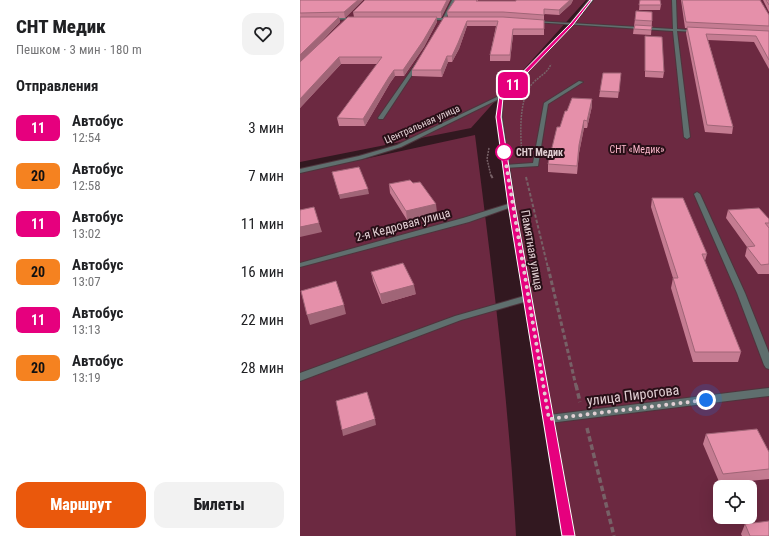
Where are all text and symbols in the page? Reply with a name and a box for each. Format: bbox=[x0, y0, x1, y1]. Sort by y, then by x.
button: heart bbox=[242, 13, 284, 55]
text: СНТ Медик bbox=[16, 15, 106, 38]
text: Пешком · 3 мин · 180 m bbox=[16, 42, 142, 57]
line badge: 11 bbox=[495, 72, 531, 98]
text: Отправления bbox=[16, 77, 98, 95]
text: 11 bbox=[506, 77, 520, 93]
street label: Центральная улица bbox=[383, 102, 462, 146]
text: Автобус bbox=[72, 112, 123, 130]
text: 3 мин bbox=[248, 119, 284, 137]
text: 11 bbox=[31, 120, 45, 136]
text: 12:54 bbox=[72, 130, 101, 145]
marker: СНТ Медик bbox=[495, 143, 513, 161]
park label: СНТ «Медик» bbox=[610, 144, 664, 155]
place label: СНТ Медик bbox=[516, 147, 563, 158]
text: Автобус bbox=[72, 160, 123, 178]
text: 7 мин bbox=[248, 167, 284, 185]
text: 20 bbox=[31, 168, 45, 184]
text: 12:58 bbox=[72, 178, 101, 193]
street label: 2-я Кедровая улица bbox=[354, 206, 452, 244]
text: Автобус bbox=[72, 208, 123, 226]
street label: Памятная улица bbox=[518, 209, 546, 291]
text: 11 мин bbox=[241, 215, 284, 233]
text: 11 bbox=[31, 216, 45, 232]
text: 13:02 bbox=[72, 226, 101, 241]
text: Автобус bbox=[72, 256, 123, 274]
text: 16 мин bbox=[241, 263, 284, 281]
text: 20 bbox=[31, 264, 45, 280]
text: 13:07 bbox=[72, 274, 101, 289]
text: Автобус bbox=[72, 304, 123, 322]
text: 22 мин bbox=[241, 311, 284, 329]
text: 11 bbox=[31, 312, 45, 328]
text: 13:13 bbox=[72, 322, 101, 337]
text: Автобус bbox=[72, 352, 123, 370]
text: 28 мин bbox=[241, 359, 284, 377]
text: 20 bbox=[31, 360, 45, 376]
text: 13:19 bbox=[72, 370, 101, 385]
street label: улица Пирогова bbox=[586, 381, 680, 409]
your location bbox=[696, 390, 716, 410]
map controls bbox=[713, 480, 757, 524]
button: locate bbox=[713, 480, 757, 524]
button: Маршрут bbox=[16, 482, 146, 528]
button: Билеты bbox=[154, 482, 284, 528]

